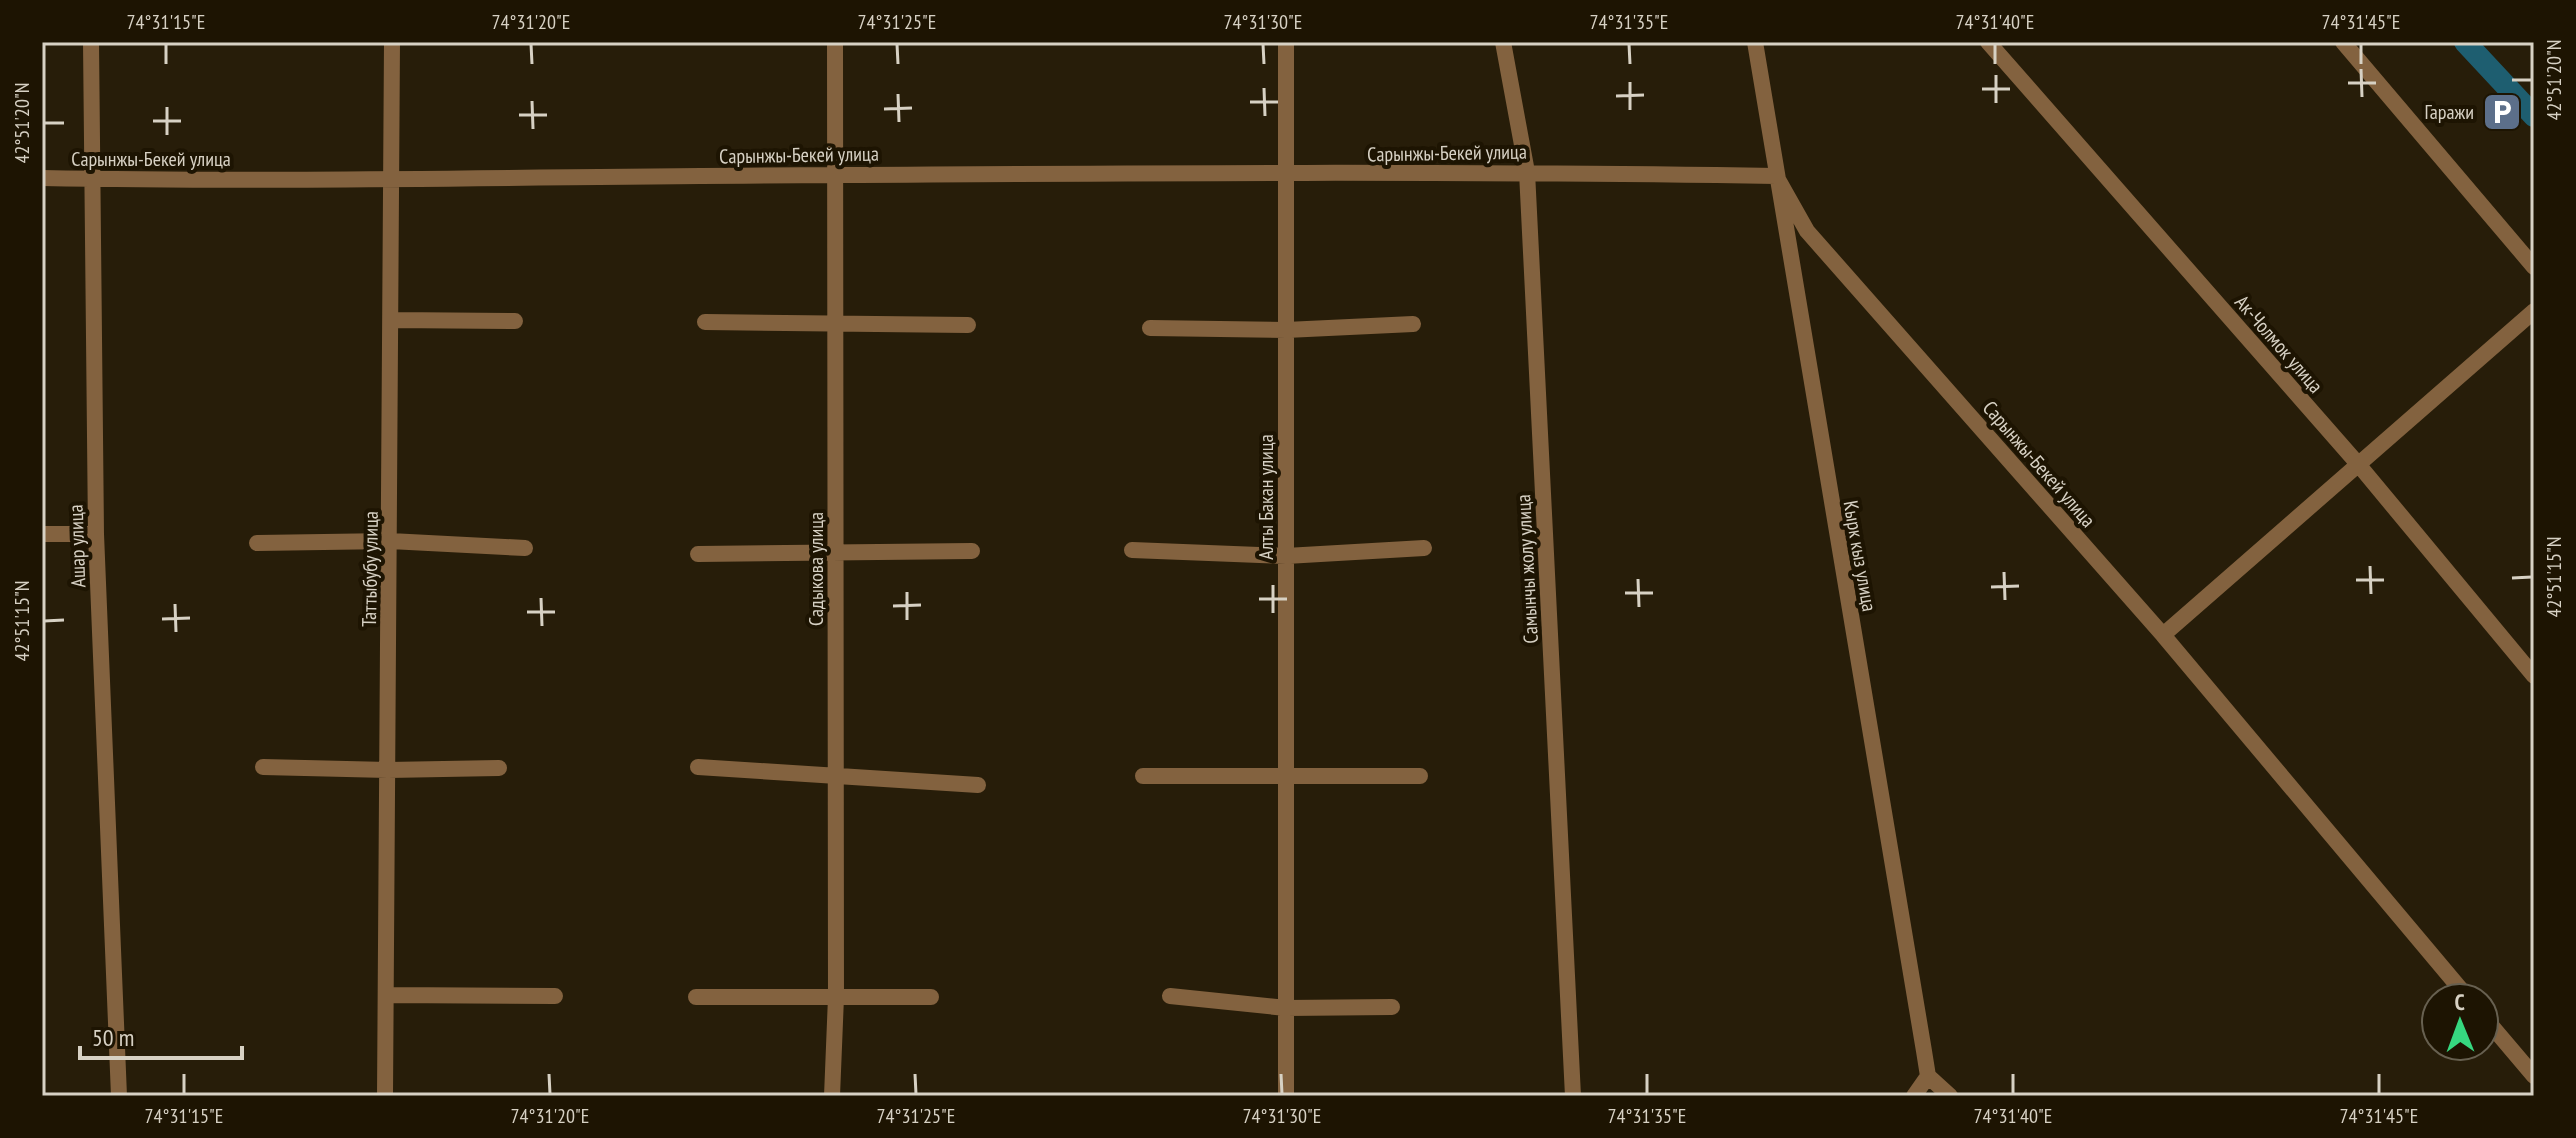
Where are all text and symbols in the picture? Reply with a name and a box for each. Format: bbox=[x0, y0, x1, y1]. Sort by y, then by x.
text: 74°31'15"E bbox=[127, 9, 205, 35]
text: 74°31'20"E bbox=[492, 9, 570, 35]
text: 74°31'25"E bbox=[858, 9, 936, 35]
text: 74°31'30"E bbox=[1224, 9, 1302, 35]
text: 74°31'35"E bbox=[1590, 9, 1668, 35]
text: 74°31'40"E bbox=[1956, 9, 2034, 35]
text: 74°31'45"E bbox=[2322, 9, 2400, 35]
text: 42°51'20"N bbox=[2541, 40, 2567, 120]
text: 42°51'20"N bbox=[9, 83, 35, 163]
parking icon: Гаражи bbox=[2481, 91, 2523, 133]
place label: Гаражи bbox=[2424, 99, 2474, 125]
street label: Сарынжы-Бекей улица bbox=[1367, 139, 1527, 167]
street label: Сарынжы-Бекей улица bbox=[719, 141, 879, 169]
street label: Сарынжы-Бекей улица bbox=[71, 146, 231, 172]
street label: Ак-Чолмок улица bbox=[2229, 290, 2329, 398]
street label: Сарынжы-Бекей улица bbox=[1977, 395, 2101, 533]
street label: Алты Бакан улица bbox=[1253, 434, 1279, 560]
street label: Самынчы жолу улица bbox=[1510, 494, 1544, 644]
street label: Кырк кыз улица bbox=[1837, 499, 1883, 613]
street label: Ашар улица bbox=[63, 504, 91, 588]
street label: Таттыбубу улица bbox=[356, 511, 384, 627]
street label: Садыкова улица bbox=[803, 512, 829, 626]
text: 42°51'15"N bbox=[2541, 537, 2567, 617]
text: 42°51'15"N bbox=[9, 581, 35, 661]
north arrow bbox=[2420, 982, 2500, 1062]
text: С bbox=[2454, 988, 2465, 1016]
scale bar bbox=[80, 1010, 242, 1060]
text: 50 m bbox=[92, 1022, 134, 1053]
text: 74°31'15"E bbox=[145, 1103, 223, 1129]
text: 74°31'20"E bbox=[511, 1103, 589, 1129]
text: 74°31'25"E bbox=[877, 1103, 955, 1129]
text: 74°31'30"E bbox=[1243, 1103, 1321, 1129]
text: 74°31'35"E bbox=[1608, 1103, 1686, 1129]
text: 74°31'40"E bbox=[1974, 1103, 2052, 1129]
text: 74°31'45"E bbox=[2340, 1103, 2418, 1129]

